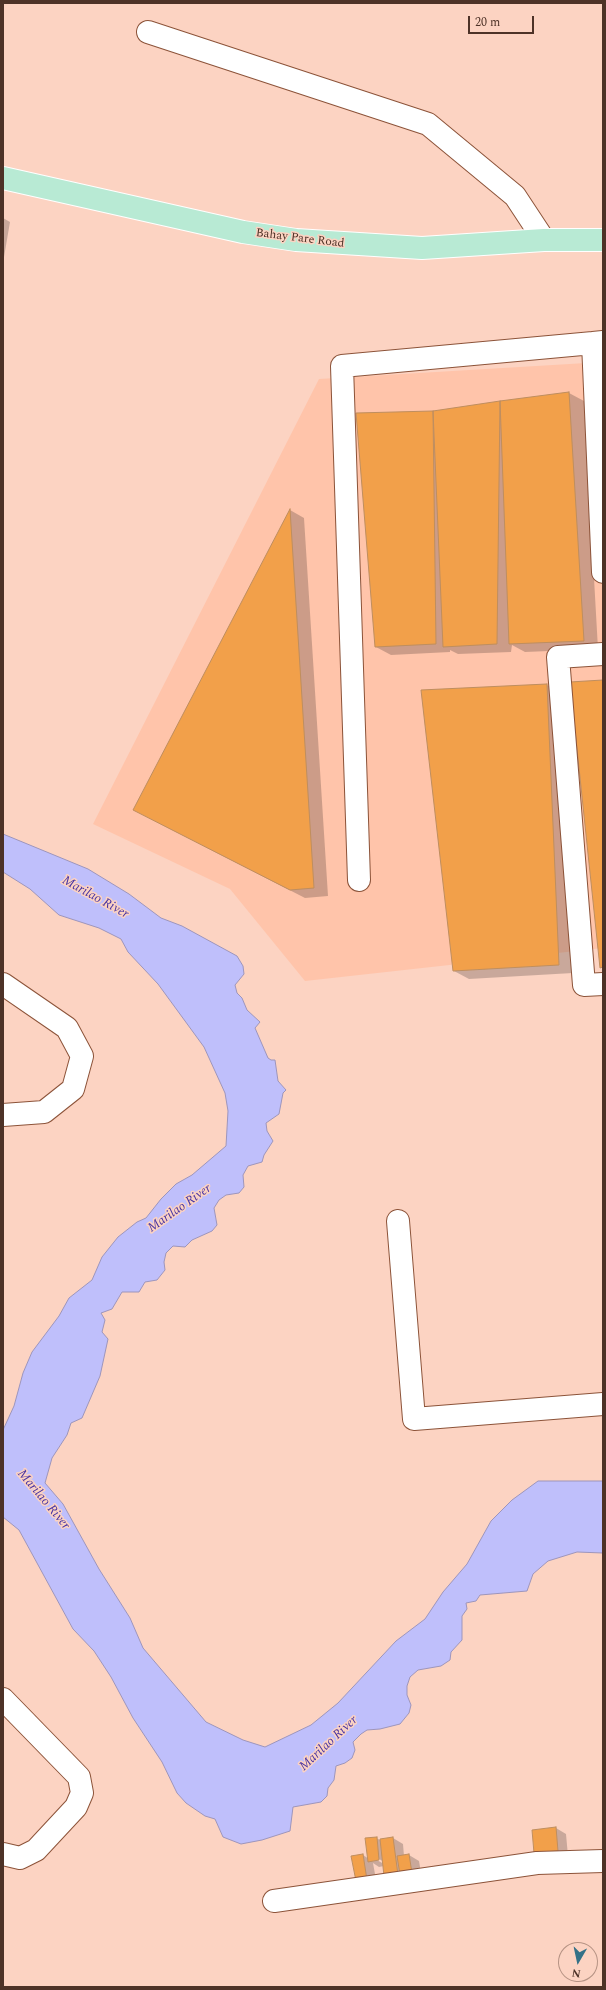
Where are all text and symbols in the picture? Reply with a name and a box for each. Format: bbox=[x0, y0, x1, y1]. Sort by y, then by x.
scale bar bbox=[470, 8, 536, 34]
text: 20 m bbox=[475, 13, 500, 32]
street label: Bahay Pare Road bbox=[255, 226, 345, 252]
water label: Marilao River bbox=[59, 873, 131, 923]
water label: Marilao River bbox=[145, 1181, 215, 1237]
water label: Marilao River bbox=[13, 1467, 73, 1533]
water label: Marilao River bbox=[297, 1713, 361, 1775]
north arrow bbox=[558, 1942, 598, 1982]
text: N bbox=[570, 1964, 582, 1982]

